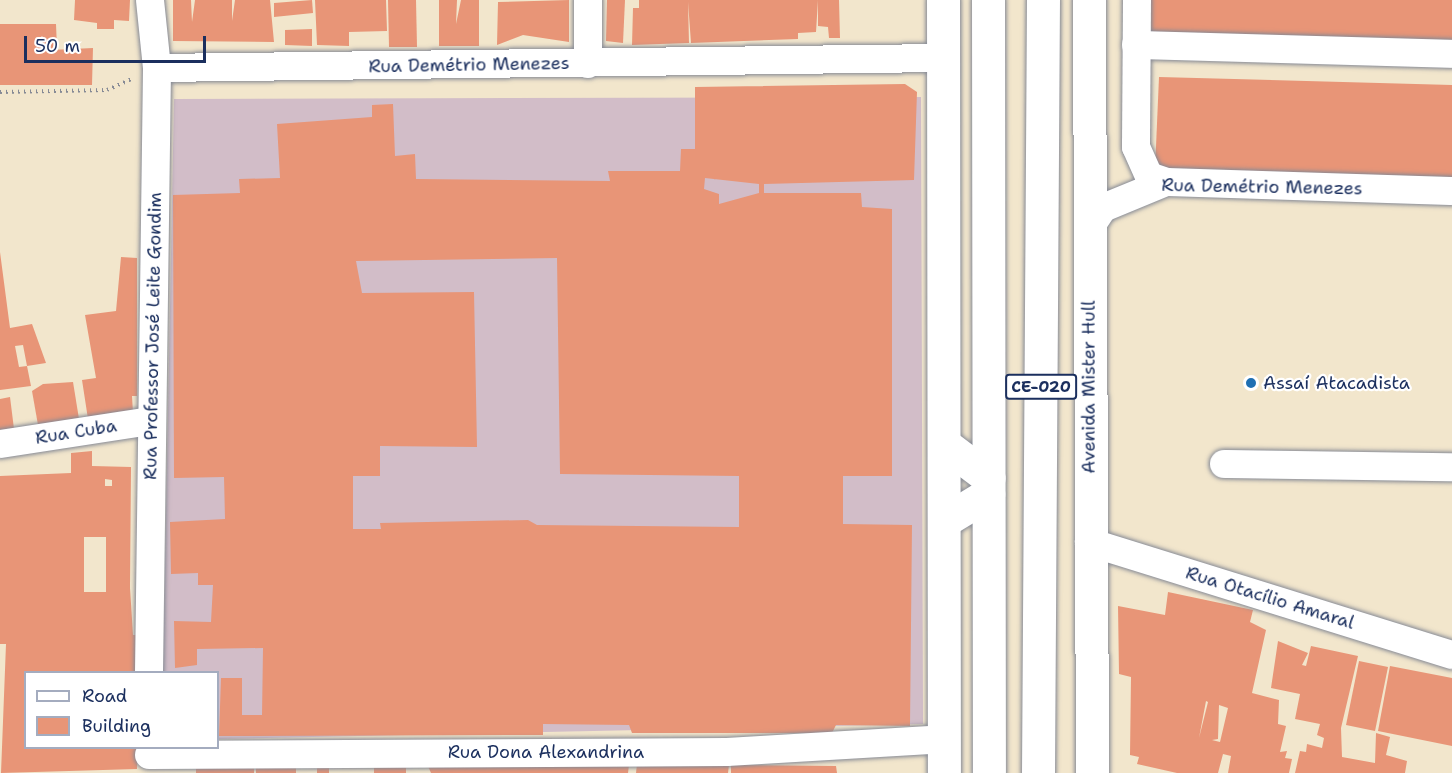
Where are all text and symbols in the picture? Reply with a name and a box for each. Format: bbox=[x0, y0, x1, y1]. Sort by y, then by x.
scale bar bbox=[27, 24, 208, 62]
text: 50 m bbox=[35, 34, 80, 58]
street label: Rua Demétrio Menezes bbox=[368, 52, 570, 78]
street label: Rua Demétrio Menezes bbox=[1161, 174, 1363, 200]
street label: Rua Professor José Leite Gondim bbox=[140, 192, 166, 480]
street label: Avenida Mister Hull bbox=[1078, 300, 1100, 474]
place label: Assaí Atacadista bbox=[1263, 372, 1410, 394]
road number: CE-020 bbox=[1005, 374, 1077, 400]
marker: Assaí Atacadista bbox=[1244, 376, 1258, 390]
street label: Rua Cuba bbox=[34, 415, 118, 449]
street label: Rua Otacílio Amaral bbox=[1183, 562, 1357, 634]
legend bbox=[24, 671, 219, 749]
text: Road bbox=[82, 684, 127, 708]
text: Building bbox=[82, 714, 151, 738]
street label: Rua Dona Alexandrina bbox=[448, 741, 644, 763]

